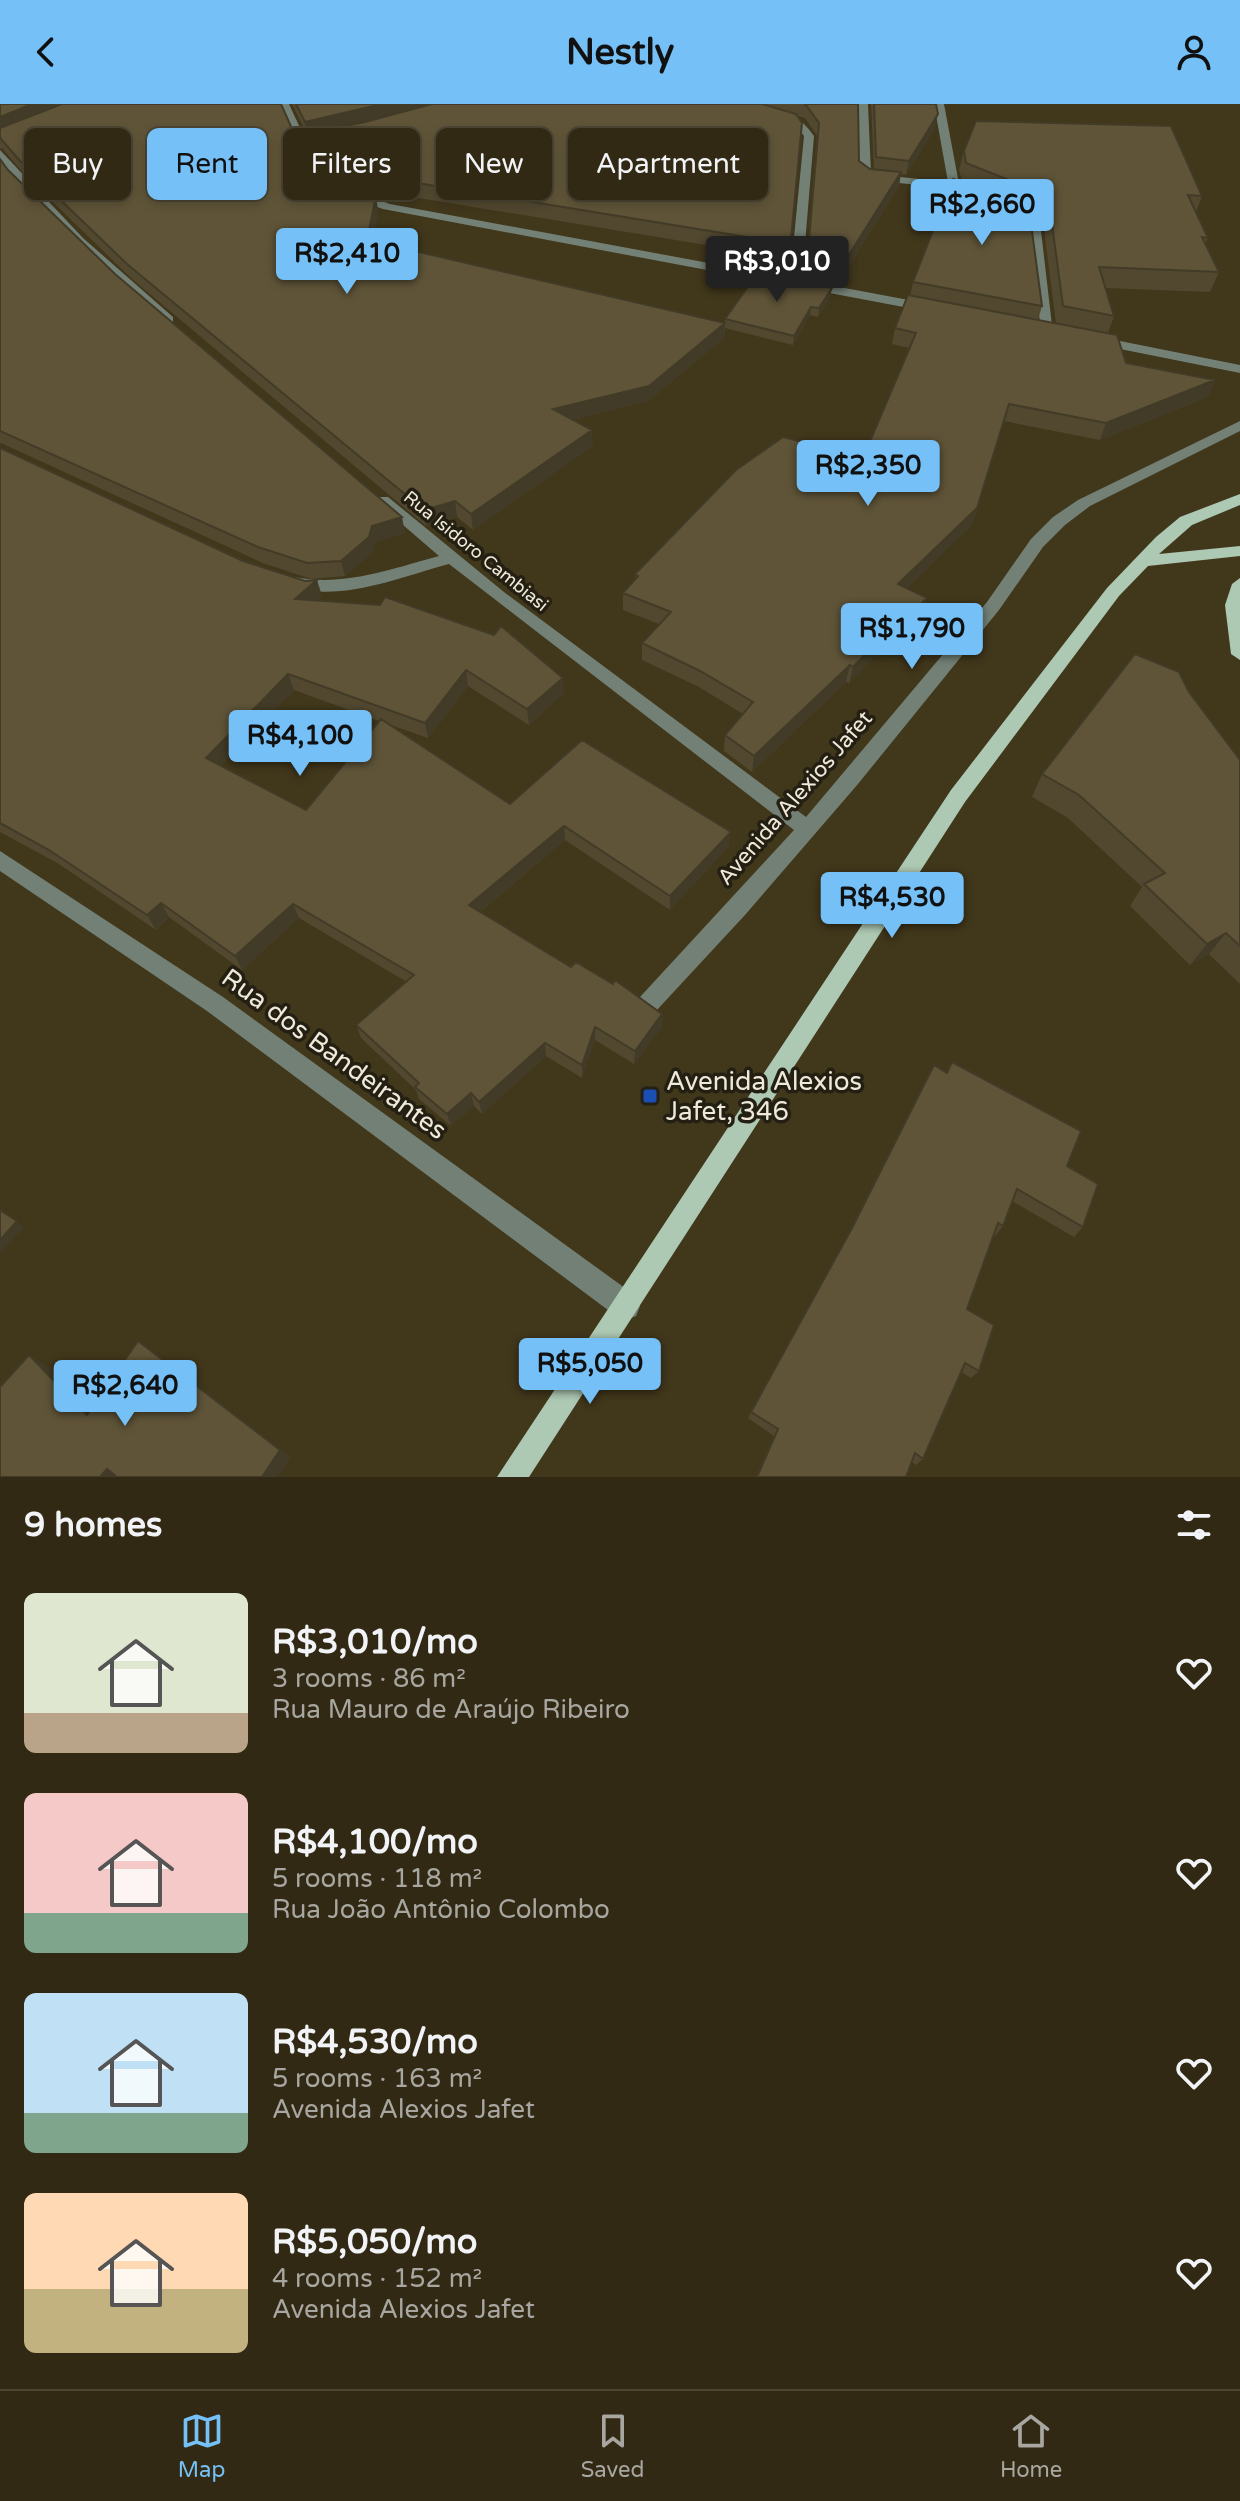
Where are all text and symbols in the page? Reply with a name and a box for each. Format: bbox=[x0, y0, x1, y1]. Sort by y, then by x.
icon: back bbox=[24, 30, 68, 74]
icon: person bbox=[1172, 30, 1216, 74]
text: Nestly bbox=[566, 31, 674, 74]
chip: Buy bbox=[24, 128, 131, 200]
chip: Rent bbox=[147, 128, 267, 200]
chip: Filters bbox=[283, 128, 420, 200]
chip: New bbox=[436, 128, 552, 200]
chip: Apartment bbox=[568, 128, 768, 200]
pin: R$2,660 bbox=[908, 179, 1056, 247]
text: R$2,660 bbox=[929, 189, 1035, 220]
pin: R$2,410 bbox=[273, 228, 421, 296]
pin: R$3,010 bbox=[703, 236, 851, 304]
text: R$2,410 bbox=[294, 238, 400, 269]
text: R$3,010 bbox=[724, 246, 830, 277]
pin: R$2,350 bbox=[794, 440, 942, 508]
text: R$2,350 bbox=[815, 450, 921, 481]
street label: Rua Isidoro Cambiasi bbox=[399, 486, 553, 616]
pin: R$1,790 bbox=[838, 603, 986, 671]
text: R$1,790 bbox=[859, 613, 965, 644]
street label: Avenida Alexios Jafet bbox=[712, 706, 878, 890]
pin: R$4,100 bbox=[226, 710, 374, 778]
text: R$4,100 bbox=[247, 720, 353, 751]
pin: R$4,530 bbox=[818, 872, 966, 940]
text: R$4,530 bbox=[839, 882, 945, 913]
street label: Rua dos Bandeirantes bbox=[216, 962, 452, 1146]
place label: Avenida Alexios Jafet, 346 bbox=[666, 1066, 862, 1127]
marker: Avenida Alexios Jafet, 346 bbox=[641, 1087, 659, 1105]
pin: R$5,050 bbox=[516, 1338, 664, 1406]
text: R$5,050 bbox=[537, 1348, 643, 1379]
pin: R$2,640 bbox=[51, 1360, 199, 1428]
text: R$2,640 bbox=[72, 1370, 178, 1401]
icon: filters bbox=[1172, 1503, 1216, 1547]
text: 9 homes bbox=[24, 1505, 162, 1546]
text: R$3,010/mo bbox=[272, 1622, 478, 1663]
icon: home bbox=[88, 1625, 184, 1721]
icon: heart bbox=[1172, 1651, 1216, 1695]
text: 3 rooms · 86 m² bbox=[272, 1663, 466, 1694]
text: Rua Mauro de Araújo Ribeiro bbox=[272, 1694, 630, 1725]
text: R$4,100/mo bbox=[272, 1822, 478, 1863]
icon: home bbox=[88, 1825, 184, 1921]
icon: heart bbox=[1172, 1851, 1216, 1895]
text: 5 rooms · 118 m² bbox=[272, 1863, 482, 1894]
text: Rua João Antônio Colombo bbox=[272, 1894, 610, 1925]
text: R$4,530/mo bbox=[272, 2022, 478, 2063]
icon: home bbox=[88, 2025, 184, 2121]
icon: heart bbox=[1172, 2051, 1216, 2095]
text: 5 rooms · 163 m² bbox=[272, 2063, 482, 2094]
text: Avenida Alexios Jafet bbox=[272, 2094, 535, 2125]
text: R$5,050/mo bbox=[272, 2222, 478, 2263]
icon: home bbox=[88, 2225, 184, 2321]
icon: heart bbox=[1172, 2251, 1216, 2295]
text: 4 rooms · 152 m² bbox=[272, 2263, 482, 2294]
text: Avenida Alexios Jafet bbox=[272, 2294, 535, 2325]
tab: Map bbox=[178, 2409, 225, 2483]
tab: Saved bbox=[581, 2409, 644, 2483]
tab: Home bbox=[1000, 2409, 1062, 2483]

